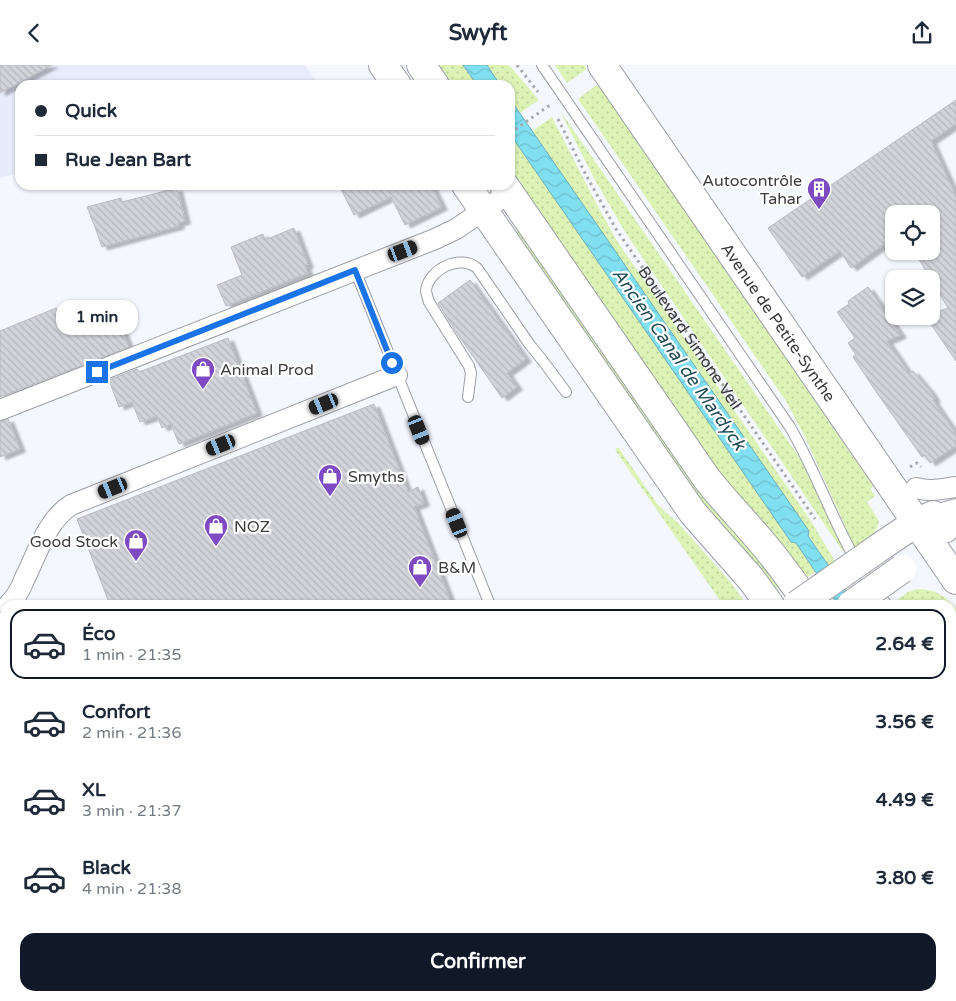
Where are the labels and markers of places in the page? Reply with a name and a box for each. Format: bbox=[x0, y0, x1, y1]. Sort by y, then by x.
place label: Autocontrôle Tahar bbox=[702, 171, 803, 209]
building icon: Autocontrôle Tahar bbox=[806, 176, 832, 210]
shop icon: Animal Prod bbox=[190, 356, 216, 390]
place label: Animal Prod bbox=[220, 360, 314, 380]
shop icon: Smyths bbox=[317, 463, 343, 497]
place label: Smyths bbox=[348, 467, 405, 487]
shop icon: NOZ bbox=[203, 513, 229, 547]
place label: NOZ bbox=[234, 517, 270, 537]
shop icon: Good Stock bbox=[123, 528, 149, 562]
place label: Good Stock bbox=[30, 532, 118, 552]
shop icon: B&M bbox=[407, 554, 433, 588]
place label: B&M bbox=[438, 558, 476, 578]

